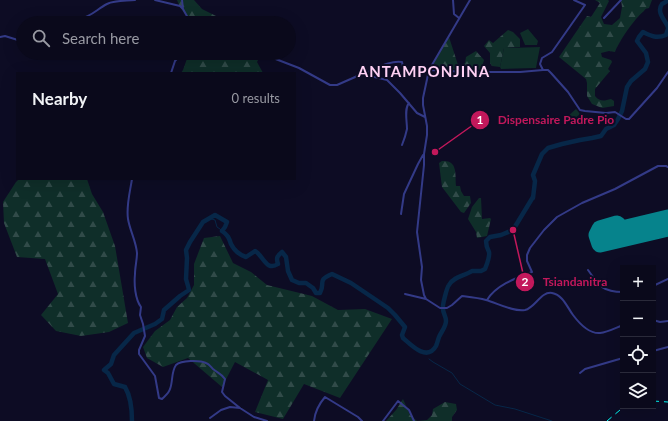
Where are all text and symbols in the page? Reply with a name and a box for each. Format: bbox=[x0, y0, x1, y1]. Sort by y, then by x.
search box bbox=[16, 16, 296, 60]
icon: search bbox=[30, 27, 52, 49]
text: Search here bbox=[62, 29, 139, 47]
district label: ANTAMPONJINA bbox=[357, 62, 490, 80]
text: Nearby bbox=[32, 88, 87, 109]
text: 0 results bbox=[232, 90, 280, 106]
callout: Dispensaire Padre Pio bbox=[470, 108, 622, 132]
text: 1 bbox=[477, 112, 484, 127]
text: Dispensaire Padre Pio bbox=[498, 112, 614, 127]
map controls bbox=[620, 265, 656, 409]
button: + bbox=[620, 265, 656, 301]
callout: Tsiandanitra bbox=[515, 270, 616, 294]
text: 2 bbox=[522, 274, 529, 289]
text: Tsiandanitra bbox=[543, 274, 607, 289]
button: − bbox=[620, 301, 656, 337]
button: locate bbox=[620, 337, 656, 373]
button: layers bbox=[620, 373, 656, 409]

